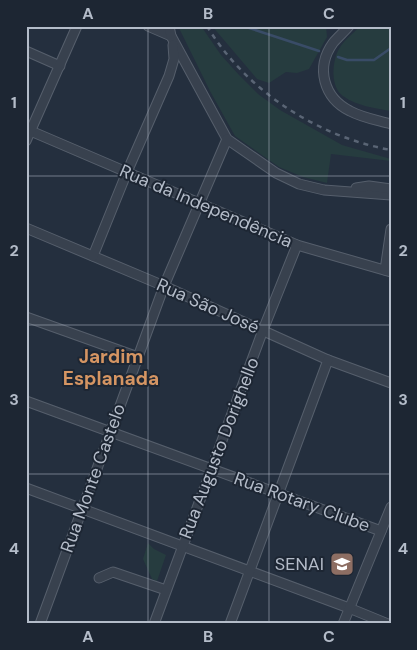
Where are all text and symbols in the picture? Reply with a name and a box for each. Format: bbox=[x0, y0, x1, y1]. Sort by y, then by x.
text: A bbox=[82, 3, 94, 24]
text: B bbox=[203, 3, 213, 24]
text: C bbox=[323, 3, 335, 24]
text: 1 bbox=[11, 92, 17, 113]
text: 1 bbox=[400, 92, 406, 113]
street label: Rua da Independência bbox=[116, 159, 296, 253]
text: 2 bbox=[9, 240, 19, 261]
text: 2 bbox=[398, 240, 408, 261]
street label: Rua São José bbox=[153, 273, 263, 339]
district label: Jardim Esplanada bbox=[63, 344, 159, 391]
street label: Rua Augusto Dorighello bbox=[173, 354, 265, 542]
text: 3 bbox=[9, 389, 19, 410]
text: 3 bbox=[398, 389, 408, 410]
street label: Rua Monte Castelo bbox=[55, 400, 131, 556]
street label: Rua Rotary Clube bbox=[231, 466, 373, 538]
text: 4 bbox=[9, 538, 19, 559]
text: 4 bbox=[398, 538, 408, 559]
school or university icon: SENAI bbox=[329, 551, 355, 577]
place label: SENAI bbox=[275, 552, 324, 576]
text: A bbox=[82, 626, 94, 647]
text: B bbox=[203, 626, 213, 647]
text: C bbox=[323, 626, 335, 647]

